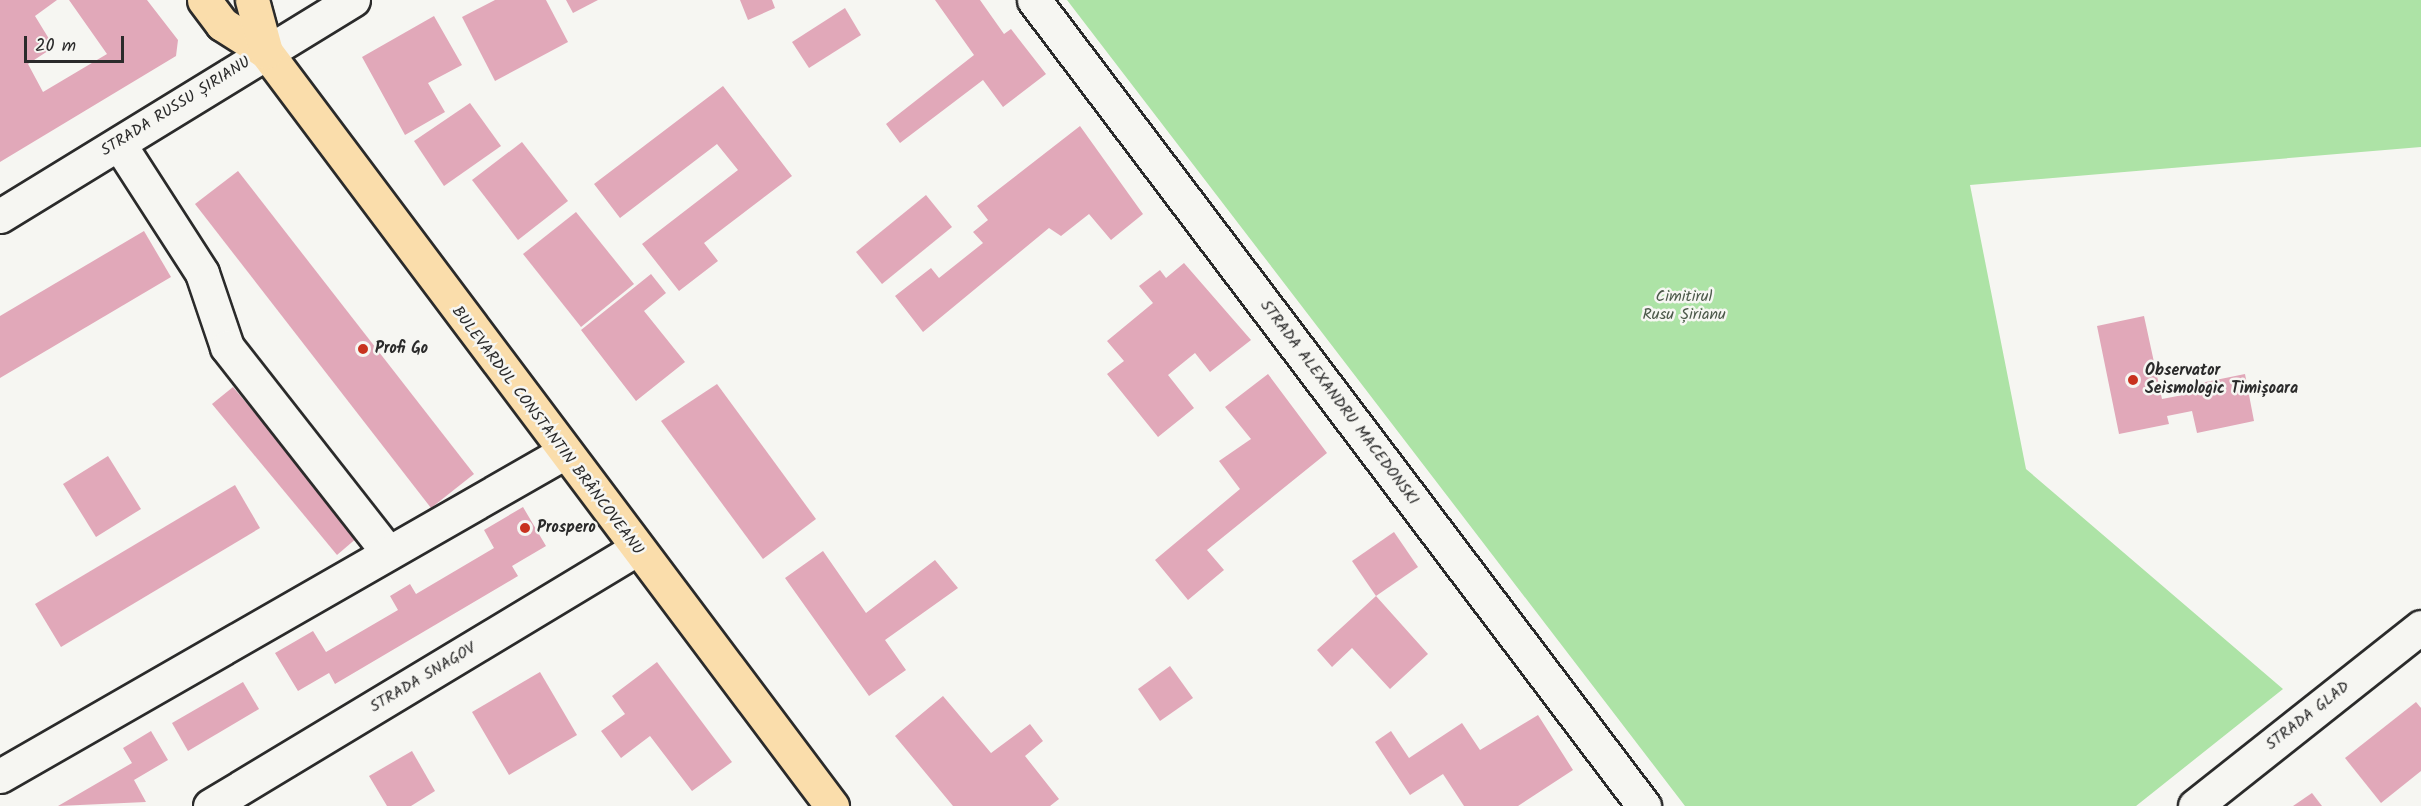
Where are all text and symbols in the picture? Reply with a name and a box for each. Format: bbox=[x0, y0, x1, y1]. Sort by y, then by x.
scale bar bbox=[27, 24, 128, 62]
text: 20 m bbox=[35, 32, 76, 61]
street label: STRADA RUSSU ȘIRIANU bbox=[98, 53, 254, 161]
park label: Cimitirul Rusu Șirianu bbox=[1642, 287, 1726, 325]
street label: STRADA ALEXANDRU MACEDONSKI bbox=[1256, 297, 1422, 509]
street label: BULEVARDUL CONSTANTIN BRÂNCOVEANU bbox=[447, 303, 647, 559]
place label: Profi Go bbox=[375, 339, 428, 359]
marker: Profi Go bbox=[356, 342, 370, 356]
place label: Observator Seismologic Timișoara bbox=[2145, 361, 2298, 399]
marker: Observator Seismologic Timișoara bbox=[2126, 373, 2140, 387]
place label: Prospero bbox=[537, 518, 596, 538]
marker: Prospero bbox=[518, 521, 532, 535]
street label: STRADA SNAGOV bbox=[367, 639, 479, 717]
street label: STRADA GLAD bbox=[2262, 677, 2354, 755]

